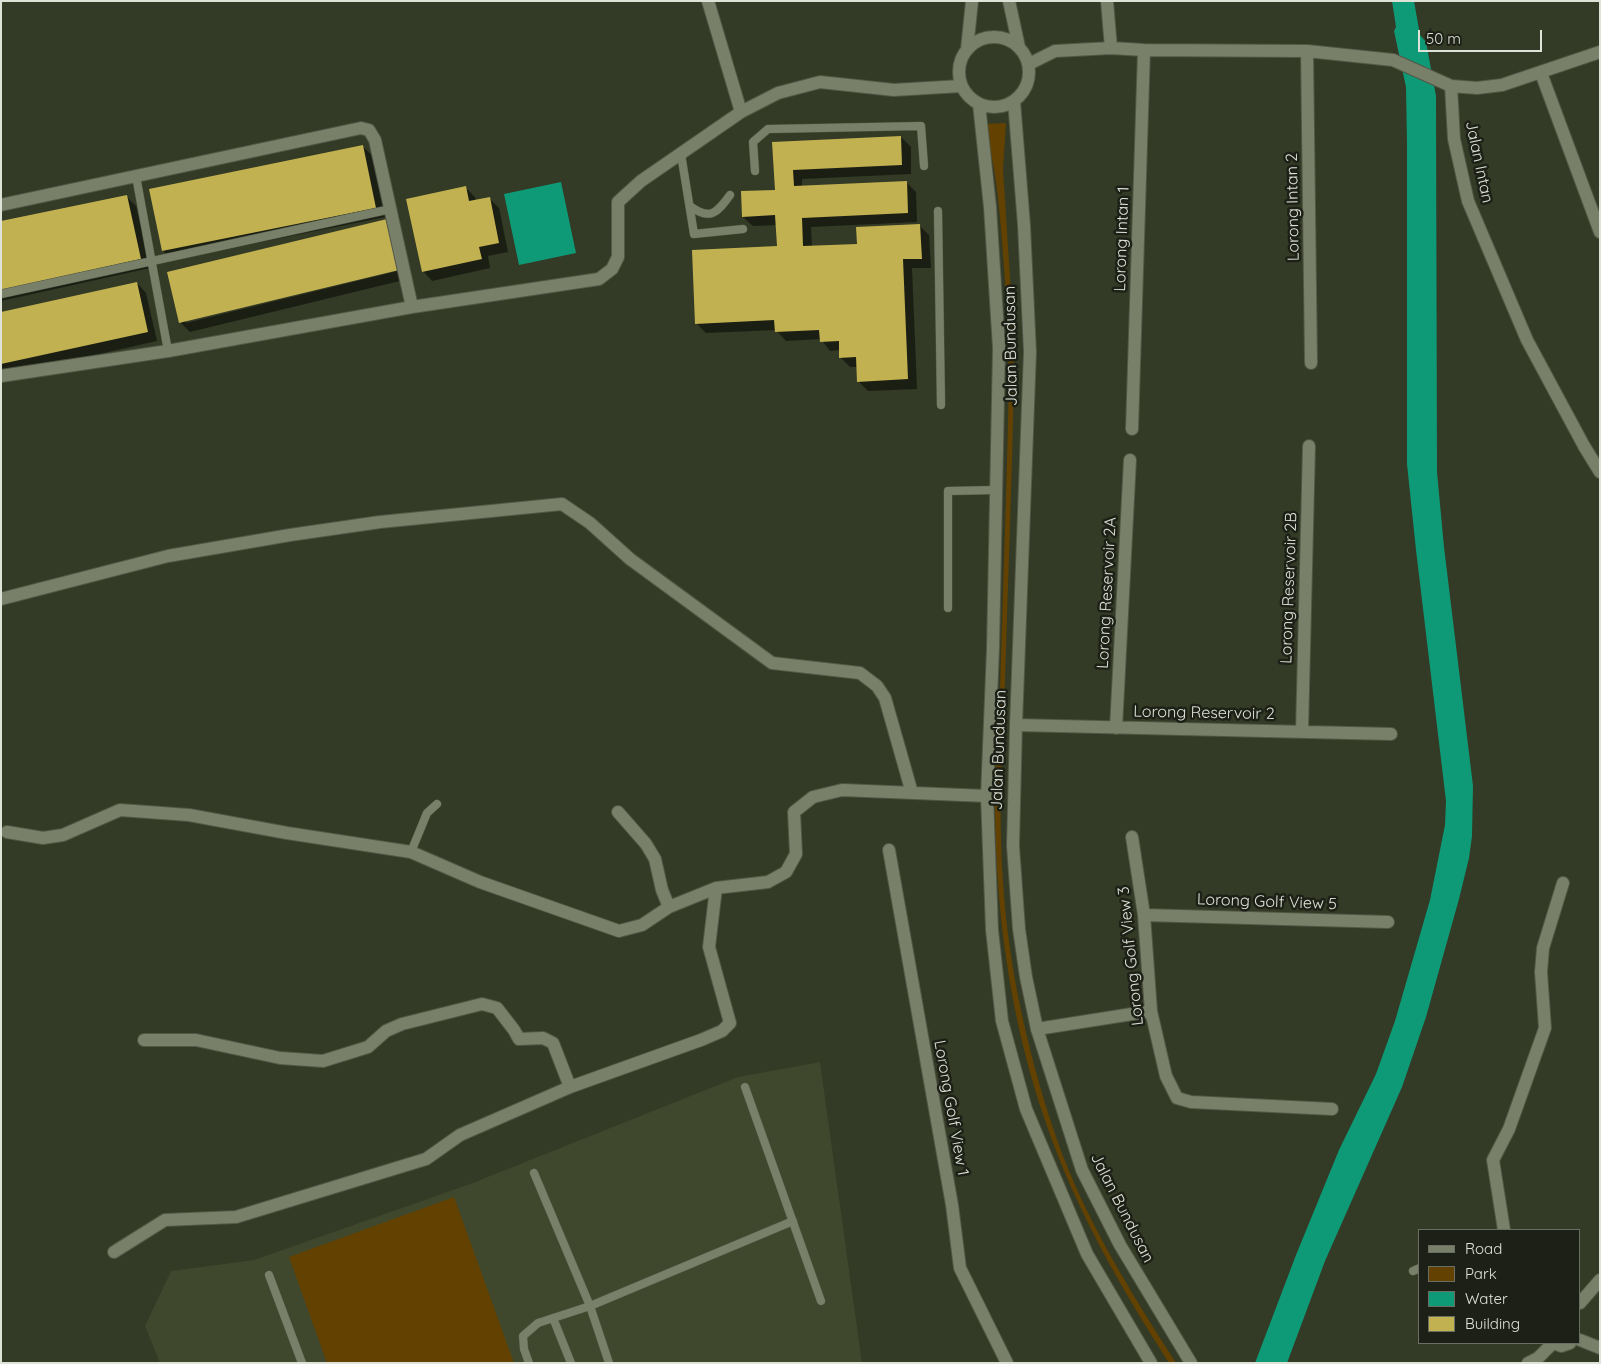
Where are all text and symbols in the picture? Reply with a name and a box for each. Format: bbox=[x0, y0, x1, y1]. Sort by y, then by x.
scale bar bbox=[1421, 20, 1545, 52]
text: 50 m bbox=[1426, 29, 1461, 48]
street label: Jalan Intan bbox=[1461, 119, 1497, 205]
street label: Lorong Intan 2 bbox=[1282, 153, 1304, 261]
street label: Lorong Intan 1 bbox=[1111, 186, 1133, 292]
street label: Jalan Bundusan bbox=[1000, 286, 1022, 406]
street label: Lorong Reservoir 2B bbox=[1277, 512, 1301, 664]
street label: Lorong Reservoir 2A bbox=[1093, 517, 1121, 669]
street label: Jalan Bundusan bbox=[987, 690, 1011, 810]
street label: Lorong Reservoir 2 bbox=[1133, 702, 1275, 724]
street label: Lorong Golf View 3 bbox=[1114, 886, 1148, 1026]
street label: Lorong Golf View 5 bbox=[1197, 890, 1337, 914]
street label: Lorong Golf View 1 bbox=[930, 1039, 972, 1177]
street label: Jalan Bundusan bbox=[1086, 1150, 1158, 1266]
legend bbox=[1418, 1229, 1581, 1344]
text: Road bbox=[1465, 1239, 1502, 1258]
text: Park bbox=[1465, 1264, 1497, 1283]
text: Water bbox=[1465, 1289, 1508, 1308]
text: Building bbox=[1465, 1314, 1520, 1333]

